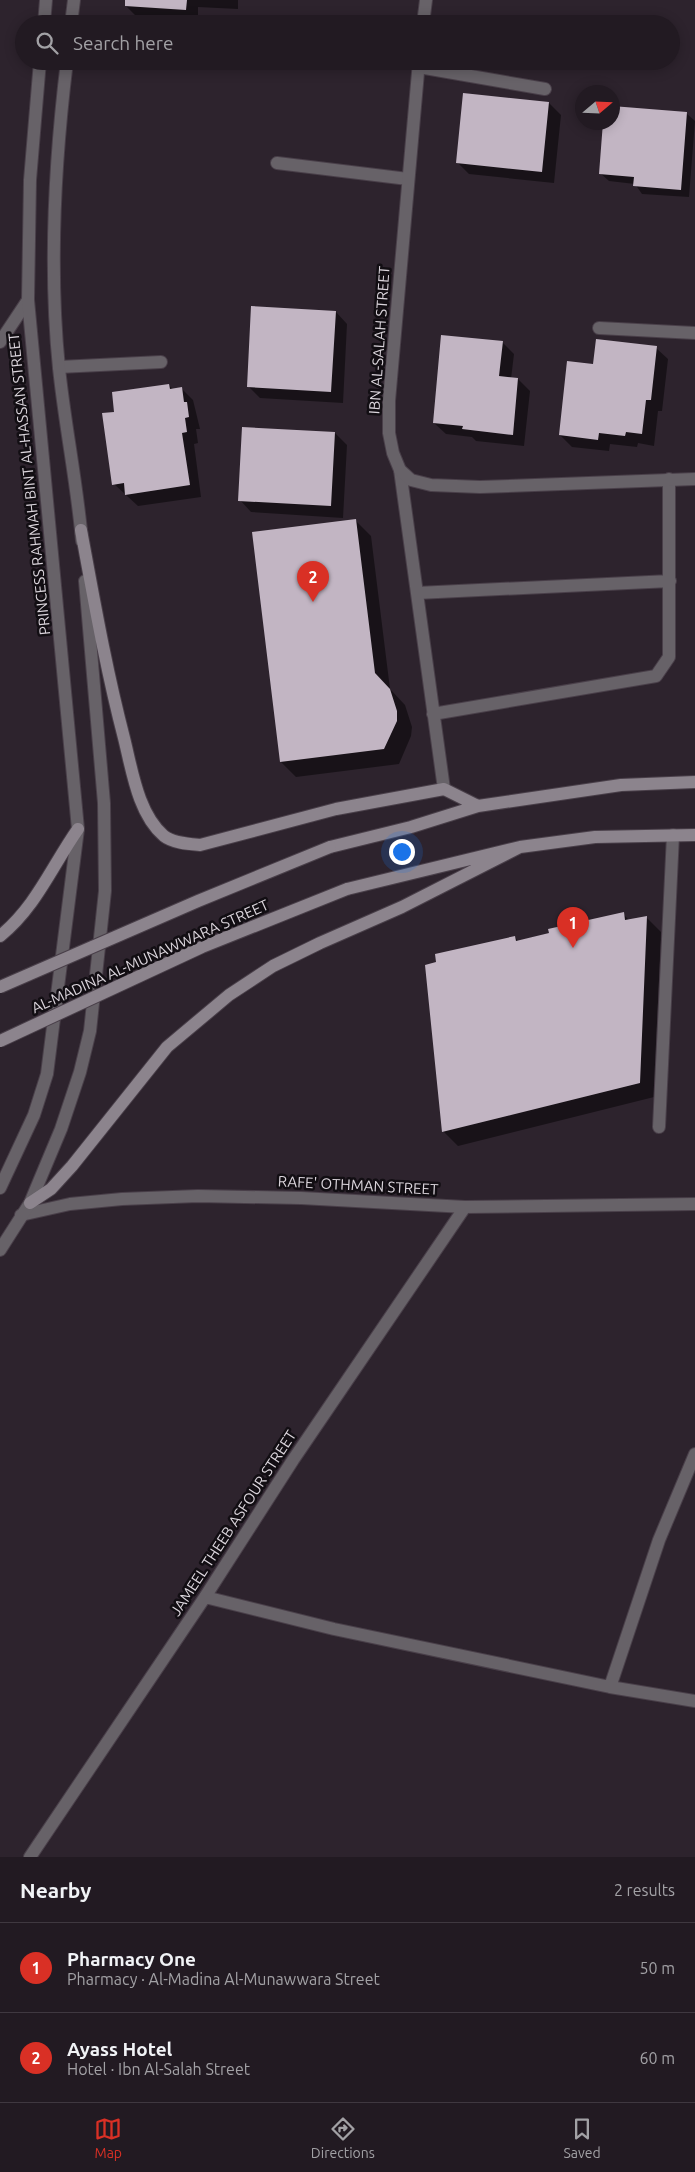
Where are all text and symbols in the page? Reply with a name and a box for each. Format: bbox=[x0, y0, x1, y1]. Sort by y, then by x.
search box bbox=[15, 15, 680, 70]
icon: search bbox=[33, 29, 61, 57]
text: Search here bbox=[73, 32, 173, 54]
north arrow bbox=[575, 85, 620, 130]
street label: IBN AL-SALAH STREET bbox=[365, 265, 393, 415]
street label: PRINCESS RAHMAH BINT AL-HASSAN STREET bbox=[5, 331, 53, 636]
pin: 2 bbox=[297, 561, 329, 602]
your location bbox=[389, 839, 415, 865]
street label: AL-MADINA AL-MUNAWWARA STREET bbox=[29, 896, 272, 1016]
pin: 1 bbox=[557, 907, 589, 948]
street label: RAFE' OTHMAN STREET bbox=[277, 1172, 439, 1198]
street label: JAMEEL THEEB ASFOUR STREET bbox=[167, 1427, 300, 1619]
text: Nearby bbox=[20, 1878, 91, 1902]
text: 2 results bbox=[614, 1881, 675, 1899]
text: Pharmacy One bbox=[67, 1948, 196, 1970]
text: 1 bbox=[31, 1959, 41, 1977]
text: 50 m bbox=[639, 1959, 675, 1977]
text: Pharmacy · Al-Madina Al-Munawwara Street bbox=[67, 1970, 380, 1988]
text: Ayass Hotel bbox=[67, 2038, 172, 2060]
text: 2 bbox=[31, 2049, 41, 2067]
text: 60 m bbox=[639, 2049, 675, 2067]
text: Hotel · Ibn Al-Salah Street bbox=[67, 2060, 250, 2078]
tab: Map bbox=[94, 2115, 122, 2161]
tab: Directions bbox=[311, 2115, 375, 2161]
tab: Saved bbox=[563, 2115, 601, 2161]

